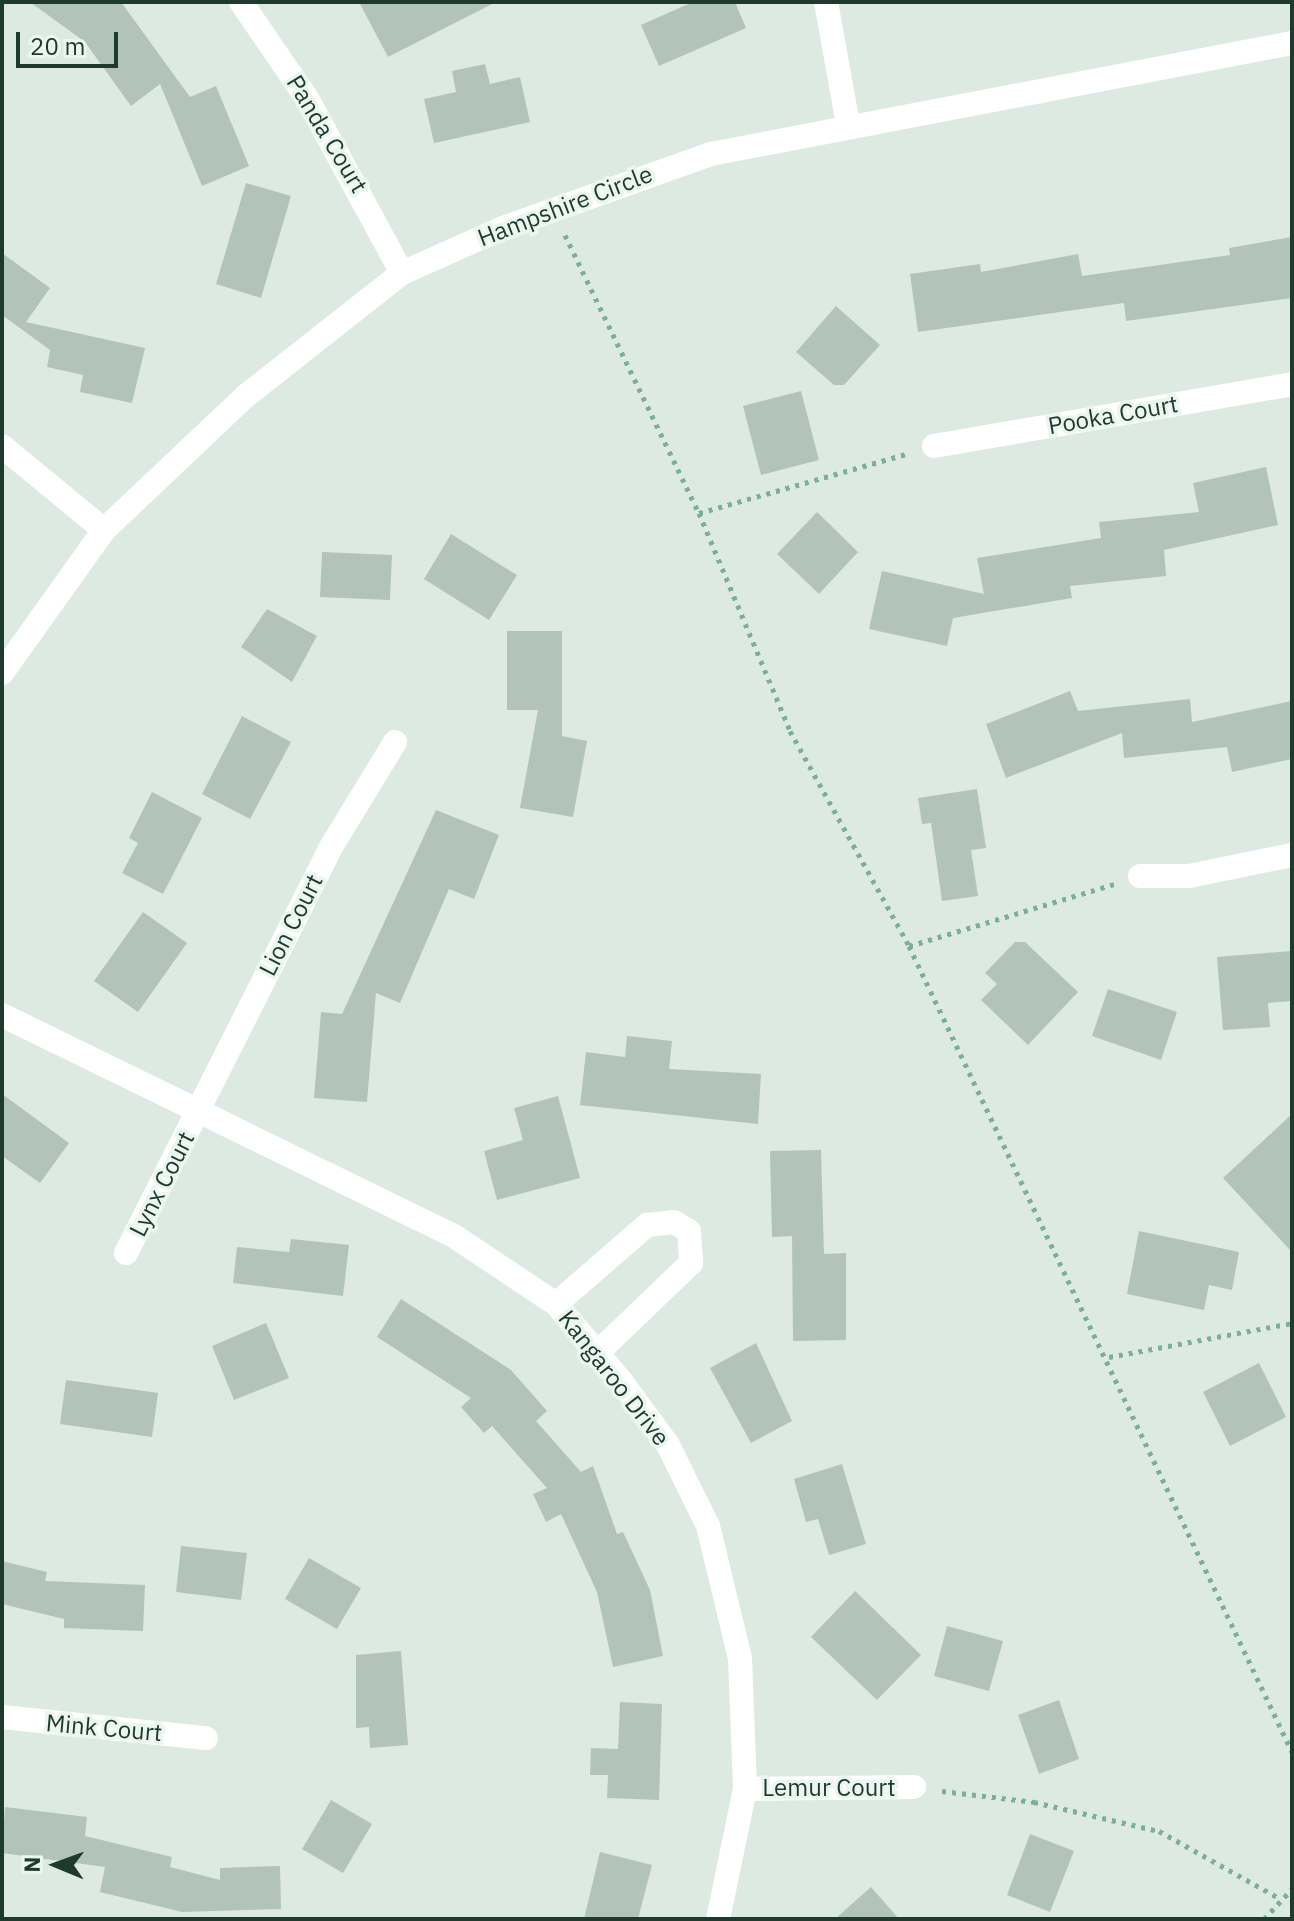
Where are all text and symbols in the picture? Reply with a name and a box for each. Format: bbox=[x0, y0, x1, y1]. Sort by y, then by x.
scale bar bbox=[20, 16, 122, 66]
text: 20 m bbox=[30, 30, 85, 62]
street label: Panda Court bbox=[281, 70, 373, 198]
street label: Hampshire Circle bbox=[474, 159, 656, 253]
street label: Pooka Court bbox=[1046, 389, 1180, 441]
street label: Lion Court bbox=[253, 869, 329, 981]
street label: Lynx Court bbox=[123, 1127, 201, 1241]
street label: Kangaroo Drive bbox=[552, 1305, 676, 1451]
street label: Mink Court bbox=[45, 1709, 163, 1747]
street label: Lemur Court bbox=[762, 1774, 896, 1802]
north arrow bbox=[16, 1825, 96, 1905]
text: N bbox=[17, 1856, 46, 1873]

